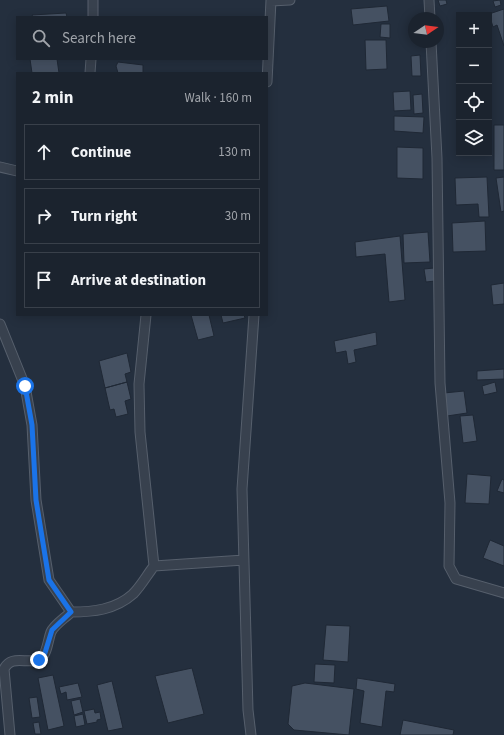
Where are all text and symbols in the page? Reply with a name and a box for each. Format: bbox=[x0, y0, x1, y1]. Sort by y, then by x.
north arrow bbox=[408, 12, 444, 48]
map controls bbox=[456, 12, 492, 156]
button: + bbox=[456, 12, 492, 48]
search box bbox=[16, 16, 268, 60]
icon: search bbox=[30, 27, 52, 49]
text: Search here bbox=[62, 28, 136, 49]
button: − bbox=[456, 48, 492, 84]
button: locate bbox=[456, 84, 492, 120]
text: 2 min bbox=[32, 86, 73, 110]
text: Walk · 160 m bbox=[184, 89, 252, 107]
button: layers bbox=[456, 120, 492, 156]
icon: ahead bbox=[33, 141, 55, 163]
text: Continue bbox=[71, 142, 131, 163]
text: 130 m bbox=[218, 143, 251, 161]
icon: right bbox=[33, 205, 55, 227]
text: Turn right bbox=[71, 206, 137, 227]
text: 30 m bbox=[225, 207, 251, 225]
icon: arrive bbox=[33, 269, 55, 291]
text: Arrive at destination bbox=[71, 270, 206, 291]
route start bbox=[16, 377, 34, 395]
route end bbox=[30, 651, 48, 669]

